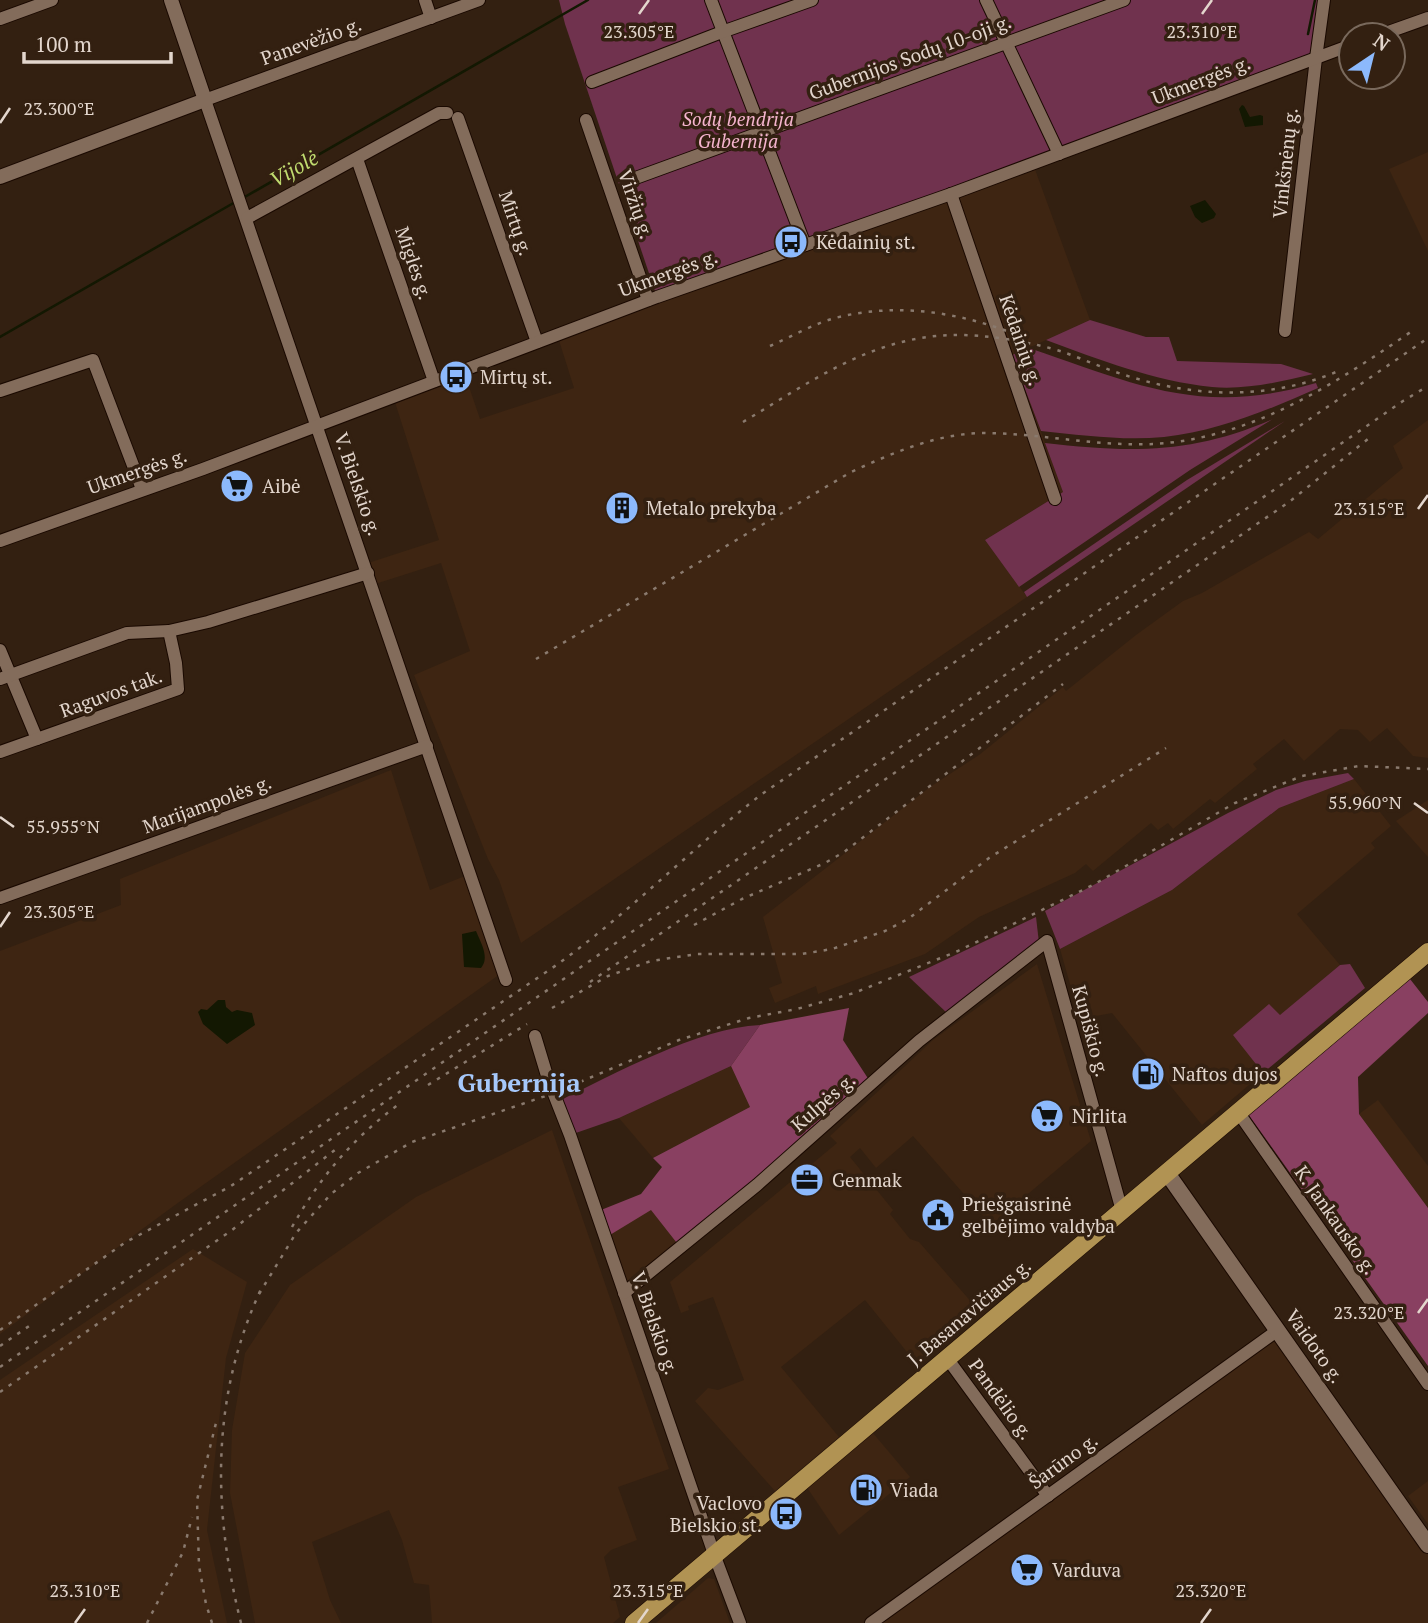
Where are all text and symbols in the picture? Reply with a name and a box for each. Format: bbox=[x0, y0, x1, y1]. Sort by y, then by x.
street label: Gubernijos Sodų 10-oji g. bbox=[805, 8, 1015, 105]
street label: Panevėžio g. bbox=[257, 11, 365, 70]
text: 23.305°E bbox=[603, 19, 675, 43]
text: 23.310°E bbox=[1166, 19, 1238, 43]
scale bar bbox=[24, 21, 172, 65]
north arrow bbox=[1337, 21, 1407, 91]
text: N bbox=[1369, 27, 1396, 56]
text: 100 m bbox=[35, 30, 92, 58]
street label: Ukmergės g. bbox=[1148, 49, 1254, 110]
text: 23.300°E bbox=[23, 96, 95, 120]
park label: Sodų bendrija Gubernija bbox=[682, 106, 794, 153]
street label: Vinkšnėnų g. bbox=[1266, 106, 1303, 219]
water label: Vijolė bbox=[264, 143, 323, 193]
street label: Viržių g. bbox=[613, 166, 660, 242]
street label: Mirtų g. bbox=[494, 187, 539, 259]
street label: Miglės g. bbox=[390, 223, 439, 303]
bus stop icon: Kėdainių st. bbox=[772, 223, 810, 261]
place label: Kėdainių st. bbox=[816, 229, 916, 254]
street label: Ukmergės g. bbox=[615, 243, 721, 302]
street label: Kėdainių g. bbox=[994, 291, 1049, 389]
bus stop icon: Mirtų st. bbox=[437, 358, 475, 396]
place label: Mirtų st. bbox=[480, 364, 553, 389]
street label: V. Bielskio g. bbox=[329, 429, 388, 539]
street label: Ukmergės g. bbox=[84, 442, 190, 499]
supermarket icon: Aibė bbox=[218, 467, 256, 505]
place label: Aibė bbox=[262, 473, 301, 498]
building icon: Metalo prekyba bbox=[603, 489, 641, 527]
place label: Metalo prekyba bbox=[646, 495, 777, 520]
text: 23.315°E bbox=[1333, 496, 1405, 520]
street label: Raguvos tak. bbox=[56, 662, 165, 723]
street label: Marijampolės g. bbox=[139, 769, 275, 838]
text: 55.960°N bbox=[1328, 790, 1402, 814]
text: 55.955°N bbox=[26, 814, 100, 838]
text: 23.305°E bbox=[23, 899, 95, 923]
street label: Kupiškio g. bbox=[1067, 982, 1116, 1079]
fuel station icon: Naftos dujos bbox=[1129, 1055, 1167, 1093]
place label: Naftos dujos bbox=[1172, 1061, 1278, 1086]
district label: Gubernija bbox=[457, 1065, 581, 1099]
street label: Kulpės g. bbox=[785, 1067, 860, 1136]
supermarket icon: Nirlita bbox=[1028, 1097, 1066, 1135]
place label: Nirlita bbox=[1072, 1103, 1127, 1128]
street label: K. Jankausko g. bbox=[1290, 1160, 1383, 1279]
office icon: Genmak bbox=[788, 1161, 826, 1199]
place label: Genmak bbox=[832, 1167, 902, 1192]
place label: Priešgaisrinė gelbėjimo valdyba bbox=[962, 1191, 1115, 1238]
public building icon: Priešgaisrinė gelbėjimo valdyba bbox=[919, 1196, 957, 1234]
street label: J. Basanavičiaus g. bbox=[902, 1252, 1036, 1371]
street label: V. Bielskio g. bbox=[626, 1268, 685, 1378]
text: 23.320°E bbox=[1333, 1300, 1405, 1324]
street label: Vaidoto g. bbox=[1281, 1304, 1350, 1388]
street label: Pandėlio g. bbox=[964, 1353, 1039, 1444]
street label: Šarūno g. bbox=[1023, 1427, 1102, 1494]
fuel station icon: Viada bbox=[847, 1471, 885, 1509]
place label: Viada bbox=[890, 1477, 939, 1502]
place label: Vaclovo Bielskio st. bbox=[670, 1490, 762, 1537]
bus stop icon: Vaclovo Bielskio st. bbox=[767, 1495, 805, 1533]
supermarket icon: Varduva bbox=[1008, 1551, 1046, 1589]
place label: Varduva bbox=[1052, 1557, 1121, 1582]
text: 23.310°E bbox=[49, 1578, 121, 1602]
text: 23.315°E bbox=[612, 1578, 684, 1602]
text: 23.320°E bbox=[1175, 1578, 1247, 1602]

